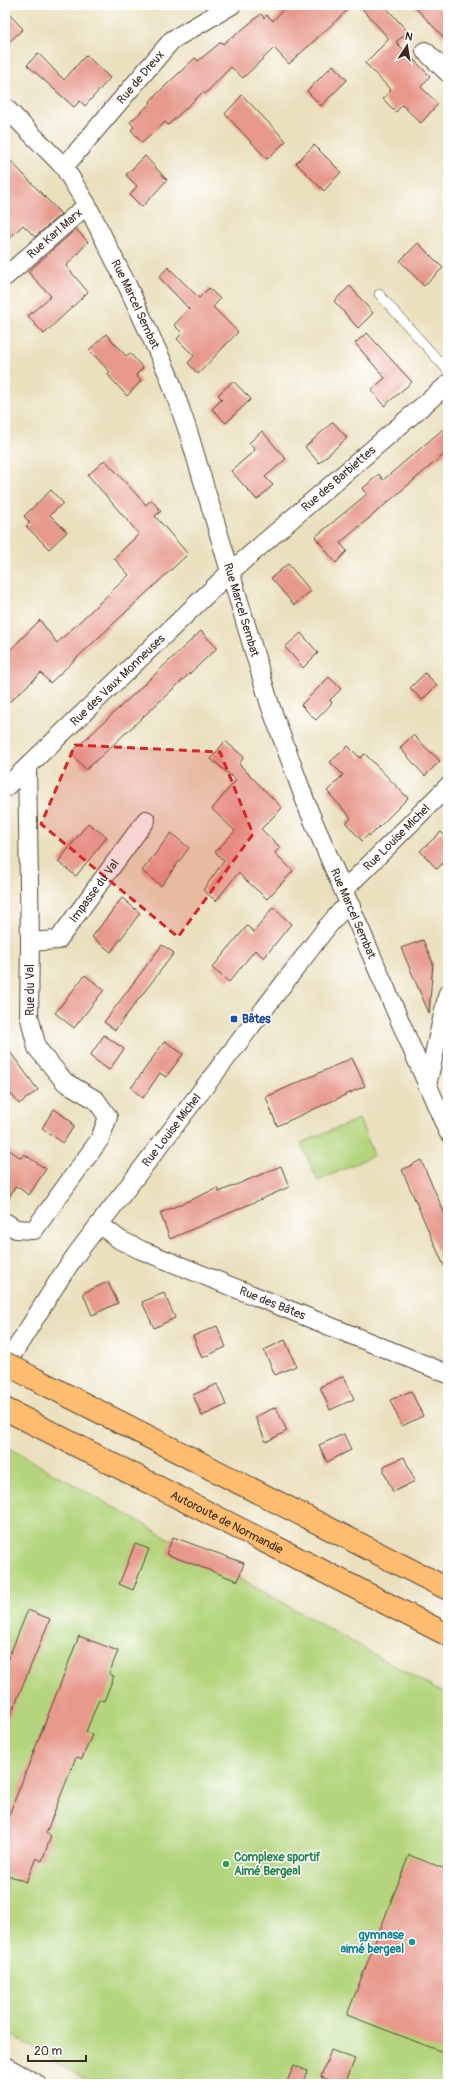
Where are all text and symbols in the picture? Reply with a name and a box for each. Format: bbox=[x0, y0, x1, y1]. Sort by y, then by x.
north arrow bbox=[387, 26, 427, 66]
text: N bbox=[404, 30, 415, 44]
street label: Rue de Dreux bbox=[113, 47, 167, 107]
street label: Rue Karl Marx bbox=[24, 205, 85, 262]
street label: Rue Marcel Sembat bbox=[108, 257, 163, 351]
street label: Rue des Barbiettes bbox=[298, 442, 379, 515]
street label: Rue Marcel Sembat bbox=[220, 561, 263, 659]
street label: Rue des Vaux Monneuses bbox=[67, 631, 169, 729]
street label: Rue Louise Michel bbox=[360, 801, 433, 874]
street label: Impasse du Val bbox=[66, 856, 122, 925]
street label: Rue Marcel Sembat bbox=[327, 866, 380, 961]
street label: Rue du Val bbox=[23, 964, 38, 1016]
place label: Bâtes bbox=[242, 1012, 271, 1027]
marker: Bâtes bbox=[229, 1014, 239, 1024]
street label: Rue Louise Michel bbox=[139, 1090, 204, 1170]
street label: Rue des Bâtes bbox=[237, 1283, 308, 1323]
street label: Autoroute de Normandie bbox=[168, 1487, 286, 1557]
place label: Complexe sportif Aimé Bergeal bbox=[234, 1850, 321, 1879]
marker: Complexe sportif Aimé Bergeal bbox=[221, 1859, 231, 1869]
place label: gymnase aimé bergeal bbox=[340, 1928, 405, 1957]
marker: gymnase aimé bergeal bbox=[407, 1937, 417, 1947]
scale bar bbox=[28, 2037, 86, 2063]
text: 20 m bbox=[34, 2044, 63, 2059]

